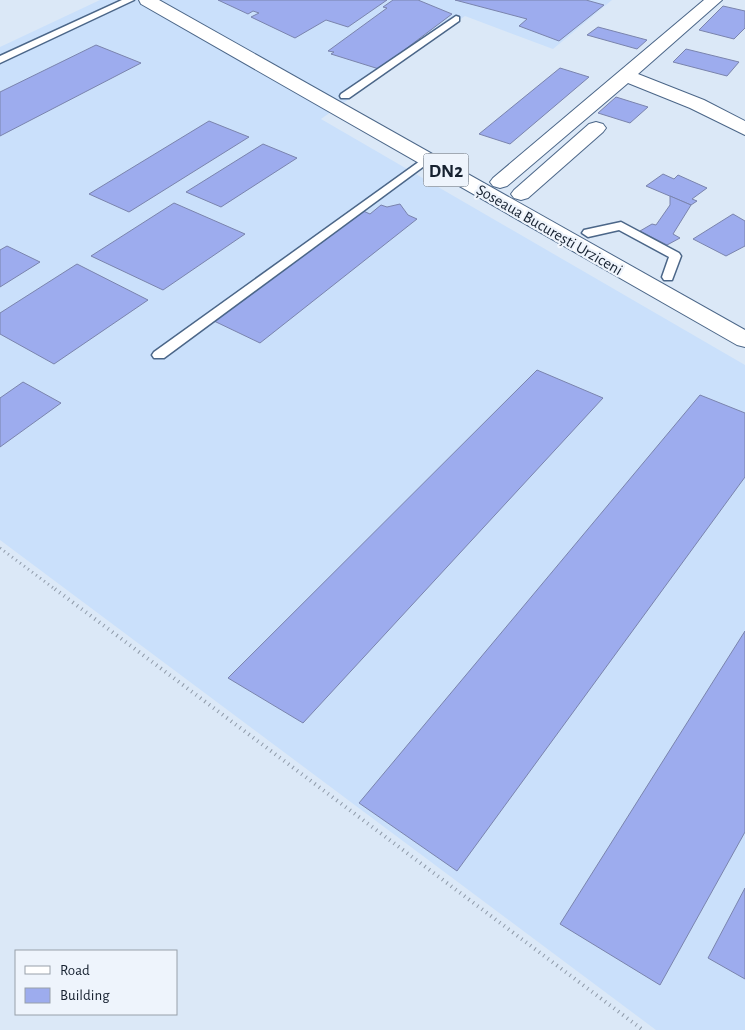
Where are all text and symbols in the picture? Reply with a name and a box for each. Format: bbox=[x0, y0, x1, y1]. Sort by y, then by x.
road number: DN2 bbox=[424, 154, 468, 186]
street label: Șoseaua București Urziceni bbox=[473, 181, 625, 280]
legend bbox=[15, 950, 178, 1015]
text: Road bbox=[60, 963, 90, 978]
text: Building bbox=[60, 988, 110, 1003]

